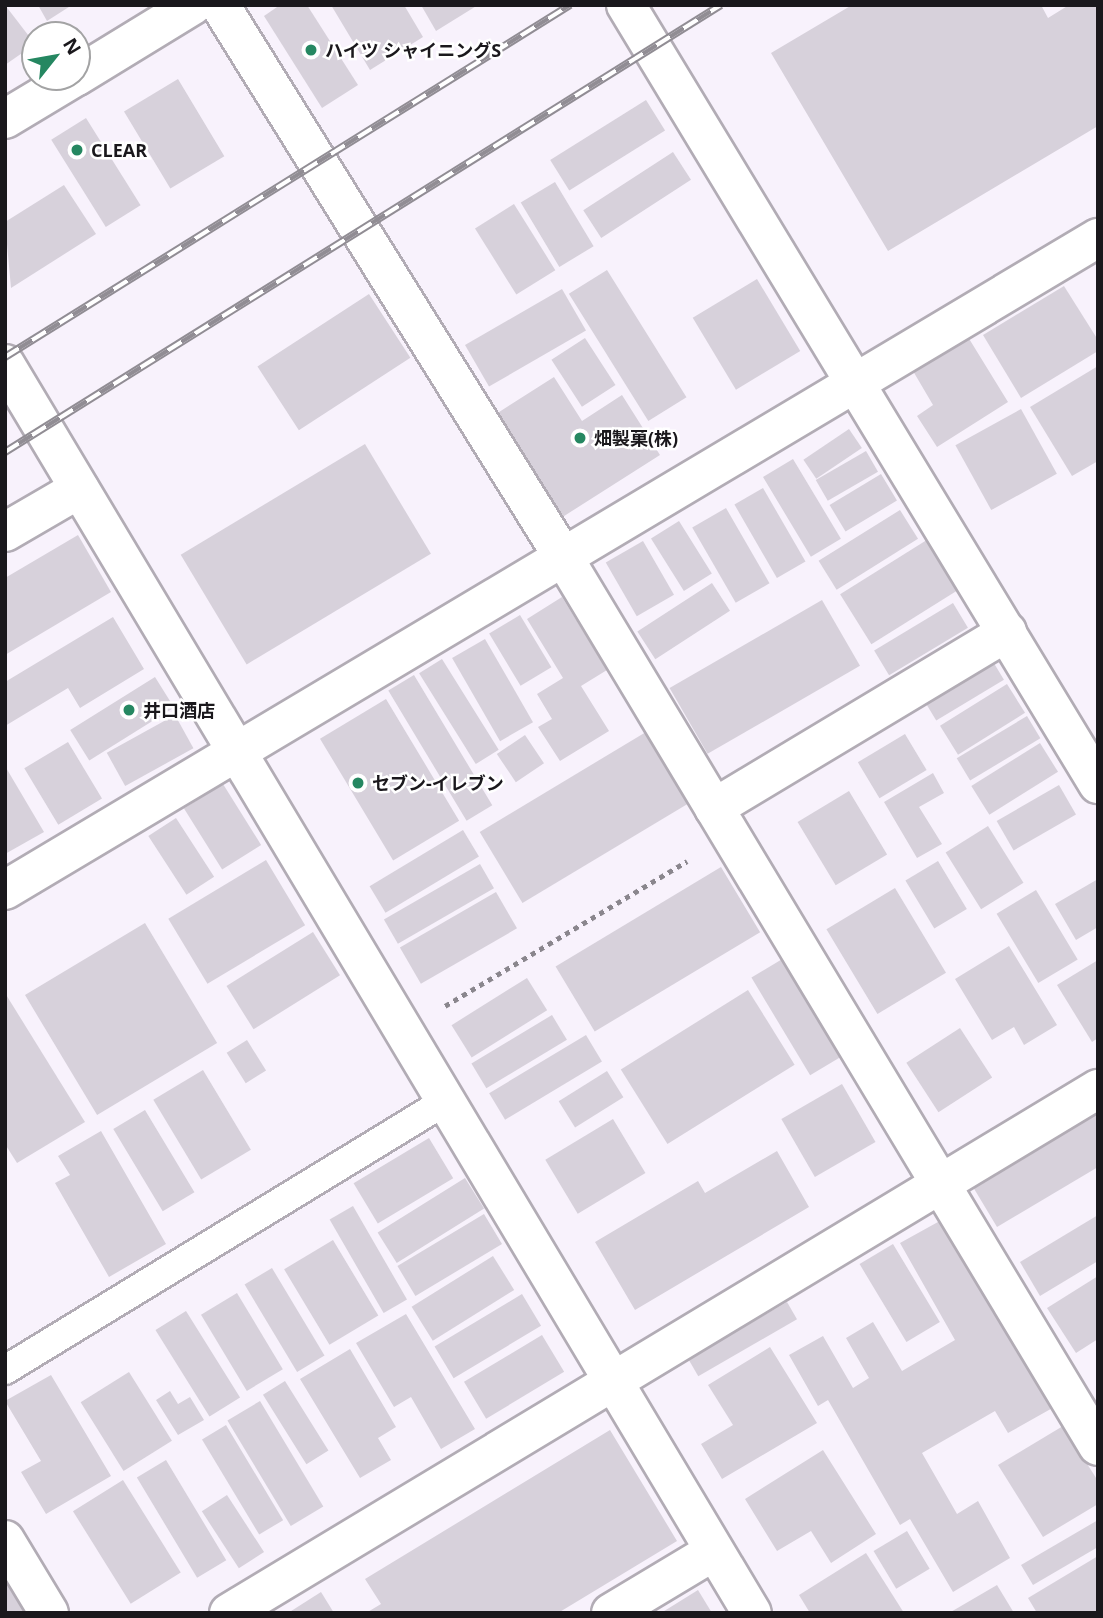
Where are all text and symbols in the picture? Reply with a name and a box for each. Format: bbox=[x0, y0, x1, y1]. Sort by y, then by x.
north arrow bbox=[21, 21, 91, 91]
text: N bbox=[57, 33, 87, 60]
place label: ハイツ シャイニングS bbox=[325, 39, 502, 61]
marker: ハイツ シャイニングS bbox=[303, 42, 319, 58]
place label: CLEAR bbox=[91, 139, 147, 161]
marker: CLEAR bbox=[69, 142, 85, 158]
place label: 畑製菓(株) bbox=[594, 427, 678, 449]
marker: 畑製菓(株) bbox=[572, 430, 588, 446]
place label: 井口酒店 bbox=[143, 699, 215, 721]
marker: 井口酒店 bbox=[121, 702, 137, 718]
place label: セブン-イレブン bbox=[372, 772, 504, 794]
marker: セブン-イレブン bbox=[350, 775, 366, 791]

